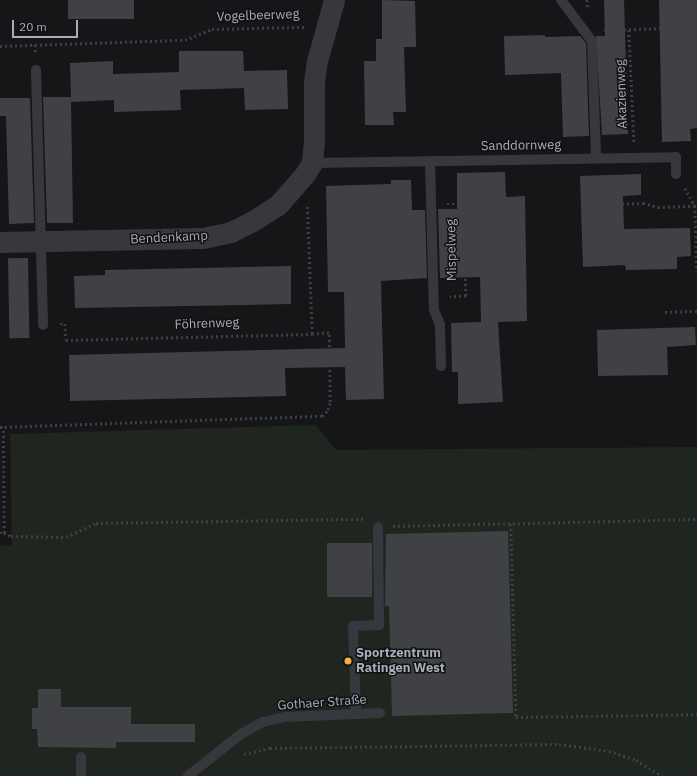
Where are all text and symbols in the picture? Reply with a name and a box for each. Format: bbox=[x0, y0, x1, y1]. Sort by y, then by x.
street label: Vogelbeerweg bbox=[216, 7, 300, 25]
scale bar bbox=[14, 12, 80, 38]
text: 20 m bbox=[19, 19, 47, 34]
street label: Akazienweg bbox=[613, 59, 631, 129]
street label: Sanddornweg bbox=[481, 138, 561, 154]
street label: Mispelweg bbox=[444, 219, 460, 281]
street label: Bendenkamp bbox=[130, 228, 208, 248]
street label: Föhrenweg bbox=[174, 315, 240, 333]
place label: Sportzentrum Ratingen West bbox=[356, 646, 445, 677]
marker: Sportzentrum Ratingen West bbox=[343, 656, 353, 666]
street label: Gothaer Straße bbox=[277, 692, 367, 714]

